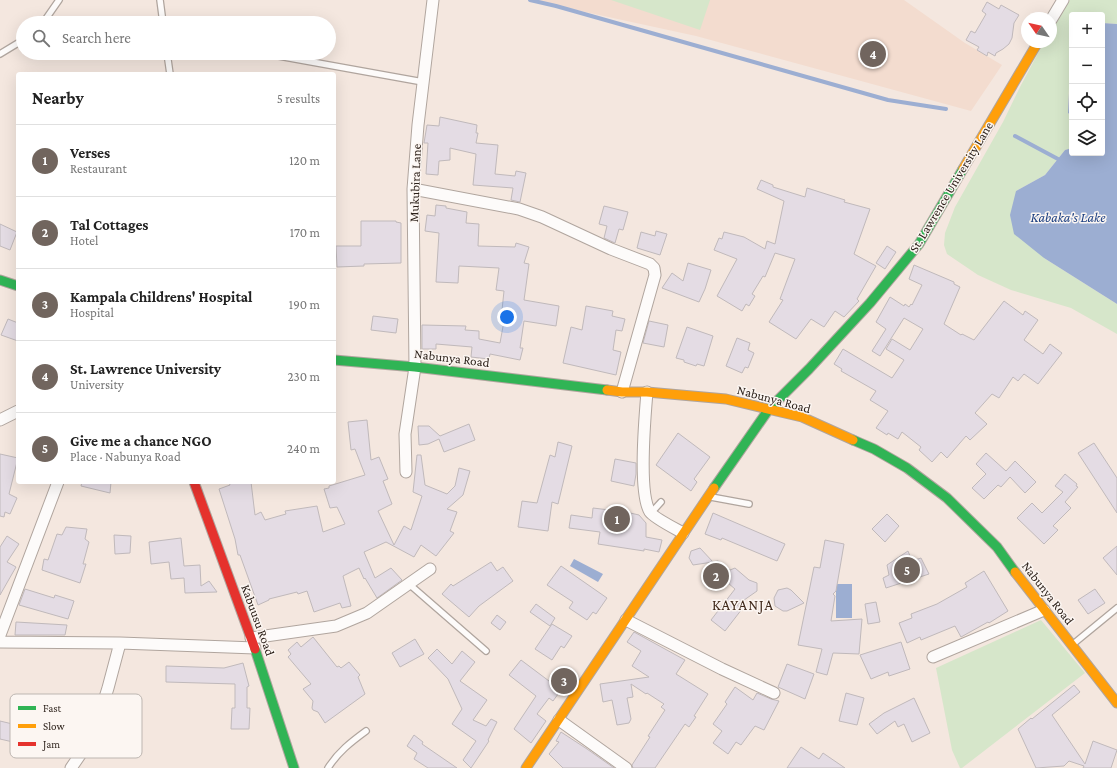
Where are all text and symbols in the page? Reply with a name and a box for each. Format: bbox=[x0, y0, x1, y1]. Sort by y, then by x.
north arrow bbox=[1021, 12, 1057, 48]
map controls bbox=[1069, 12, 1105, 156]
button: + bbox=[1069, 12, 1105, 48]
search box bbox=[16, 16, 336, 60]
icon: search bbox=[30, 27, 52, 49]
text: Search here bbox=[62, 30, 131, 46]
pin: 4 bbox=[860, 39, 886, 69]
button: − bbox=[1069, 48, 1105, 84]
button: locate bbox=[1069, 84, 1105, 120]
text: Nearby bbox=[32, 89, 84, 108]
text: 5 results bbox=[277, 91, 320, 106]
street label: St. Lawrence University Lane bbox=[906, 119, 996, 255]
button: layers bbox=[1069, 120, 1105, 156]
street label: Mukubira Lane bbox=[406, 143, 424, 223]
text: Verses bbox=[70, 145, 110, 161]
text: 1 bbox=[43, 153, 47, 168]
text: 120 m bbox=[289, 153, 320, 168]
text: Restaurant bbox=[70, 161, 127, 176]
water label: Kabaka's Lake bbox=[1031, 209, 1106, 225]
text: Tal Cottages bbox=[70, 217, 148, 233]
text: 2 bbox=[42, 225, 48, 240]
text: 170 m bbox=[290, 225, 320, 240]
text: Hotel bbox=[70, 233, 98, 248]
text: Kampala Childrens' Hospital bbox=[70, 289, 252, 305]
text: 3 bbox=[42, 297, 48, 312]
text: 190 m bbox=[289, 297, 320, 312]
text: Hospital bbox=[70, 305, 114, 320]
your location bbox=[497, 307, 517, 327]
street label: Nabunya Road bbox=[414, 346, 491, 370]
text: St. Lawrence University bbox=[70, 361, 221, 377]
text: 4 bbox=[41, 369, 49, 384]
text: 230 m bbox=[287, 369, 320, 384]
text: University bbox=[70, 377, 124, 392]
street label: Nabunya Road bbox=[735, 382, 813, 416]
text: Give me a chance NGO bbox=[70, 433, 212, 449]
text: 5 bbox=[42, 441, 48, 456]
text: 240 m bbox=[287, 441, 320, 456]
text: Place · Nabunya Road bbox=[70, 449, 181, 464]
pin: 1 bbox=[604, 504, 630, 534]
pin: 5 bbox=[894, 555, 920, 585]
street label: Nabunya Road bbox=[1019, 559, 1077, 628]
pin: 2 bbox=[703, 561, 729, 591]
street label: Kabuusu Road bbox=[238, 582, 278, 658]
district label: KAYANJA bbox=[712, 597, 774, 614]
pin: 3 bbox=[551, 666, 577, 696]
legend bbox=[10, 694, 142, 758]
text: Fast bbox=[43, 702, 62, 714]
text: Slow bbox=[43, 720, 65, 732]
text: Jam bbox=[42, 738, 60, 751]

